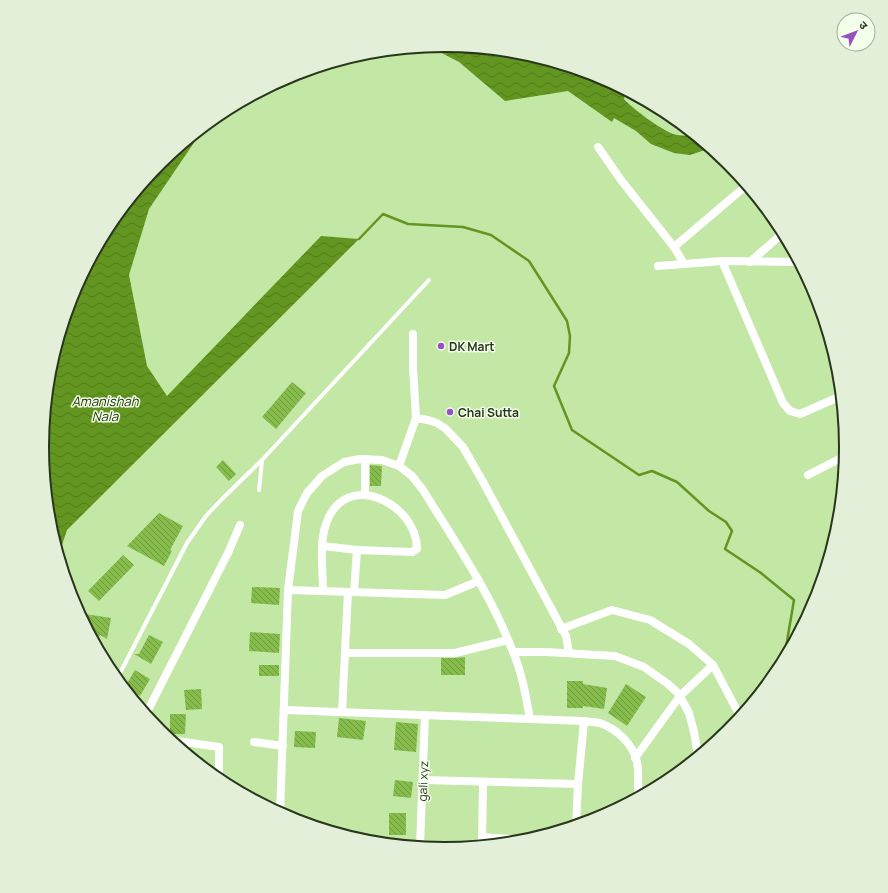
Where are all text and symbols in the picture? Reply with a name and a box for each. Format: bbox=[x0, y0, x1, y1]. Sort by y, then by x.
north arrow bbox=[836, 12, 876, 52]
text: उ bbox=[856, 18, 872, 33]
place label: DK Mart bbox=[449, 338, 495, 355]
marker: DK Mart bbox=[436, 341, 446, 351]
water label: Amanishah Nala bbox=[72, 392, 140, 425]
place label: Chai Sutta bbox=[458, 404, 519, 421]
marker: Chai Sutta bbox=[445, 407, 455, 417]
street label: gali xyz bbox=[414, 760, 432, 802]

